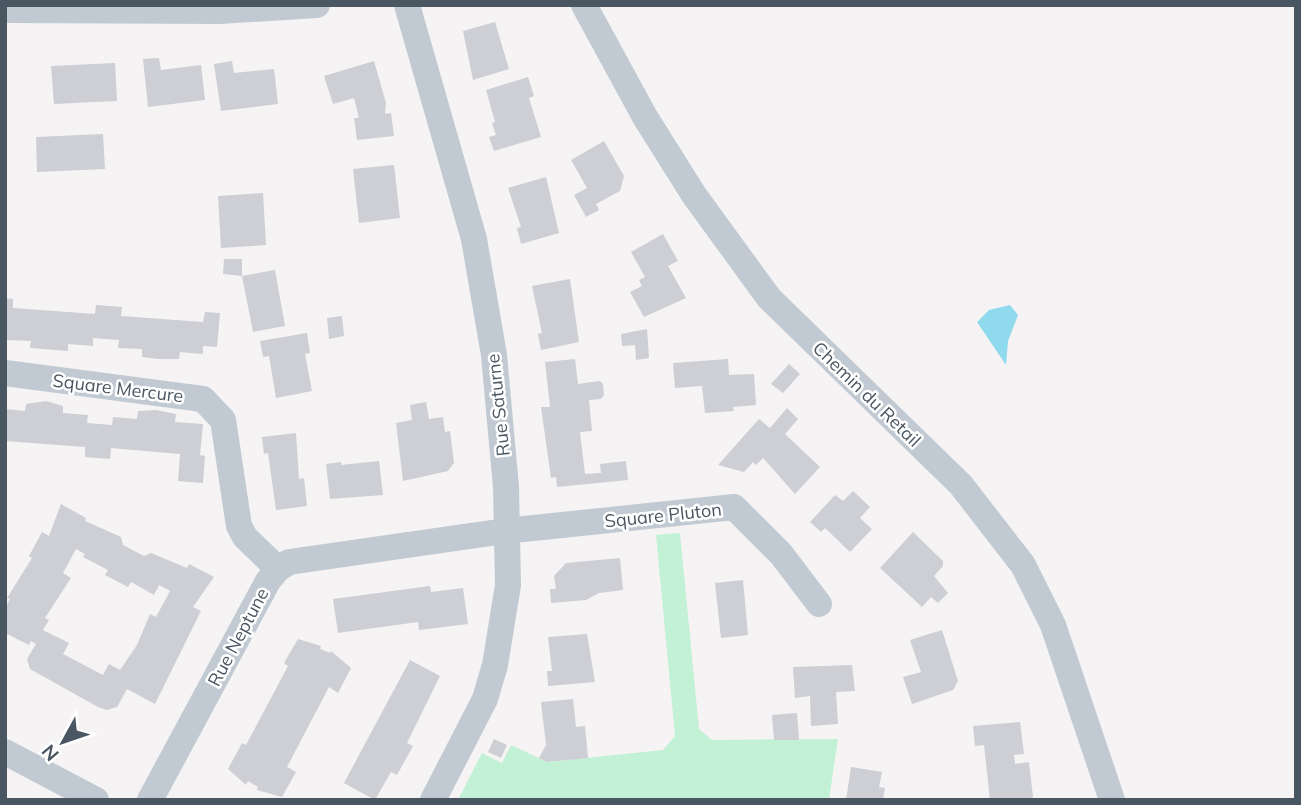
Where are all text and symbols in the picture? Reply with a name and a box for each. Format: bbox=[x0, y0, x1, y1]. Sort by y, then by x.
street label: Chemin du Retail bbox=[808, 337, 926, 451]
street label: Rue Saturne bbox=[481, 353, 515, 457]
street label: Square Mercure bbox=[51, 369, 185, 407]
street label: Square Pluton bbox=[603, 497, 723, 533]
street label: Rue Neptune bbox=[202, 584, 274, 690]
north arrow bbox=[28, 707, 98, 777]
text: N bbox=[36, 740, 64, 766]

